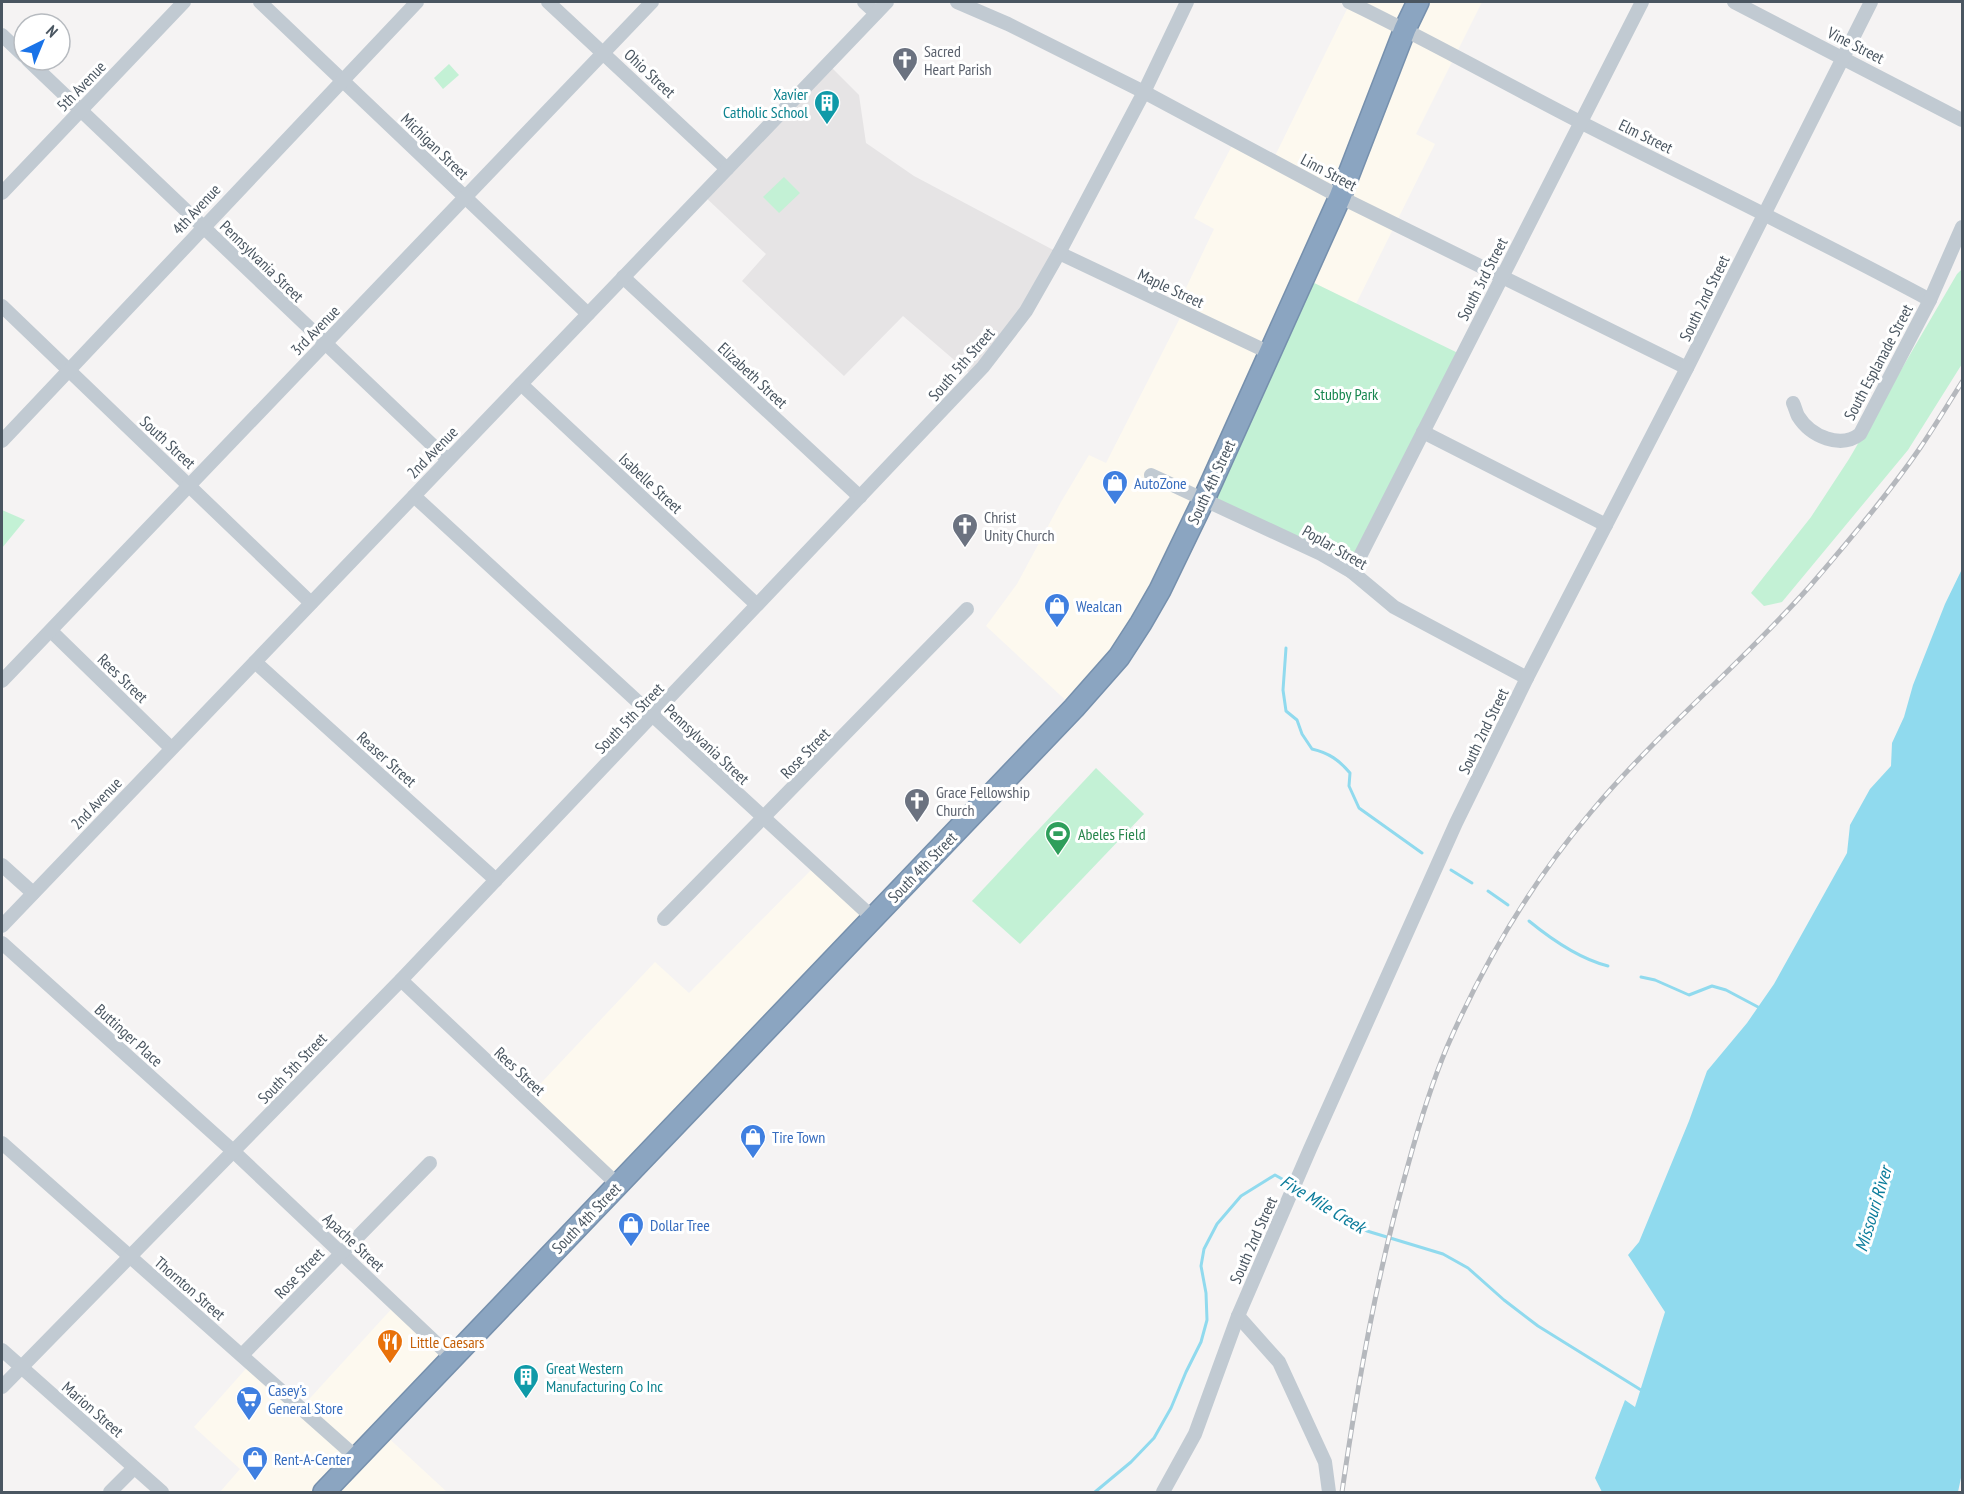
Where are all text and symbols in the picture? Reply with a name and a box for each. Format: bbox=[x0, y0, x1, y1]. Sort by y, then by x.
north arrow bbox=[12, 12, 72, 72]
text: N bbox=[42, 21, 62, 41]
street label: Vine Street bbox=[1823, 22, 1888, 68]
place label: Sacred Heart Parish bbox=[924, 41, 992, 79]
street label: Ohio Street bbox=[620, 44, 680, 102]
church icon: Sacred Heart Parish bbox=[890, 45, 920, 83]
street label: 5th Avenue bbox=[52, 57, 110, 115]
place label: Xavier Catholic School bbox=[723, 84, 809, 122]
building icon: Xavier Catholic School bbox=[812, 88, 842, 126]
street label: Michigan Street bbox=[397, 109, 474, 184]
street label: Elm Street bbox=[1616, 114, 1677, 158]
street label: Linn Street bbox=[1298, 149, 1361, 195]
street label: 4th Avenue bbox=[168, 179, 224, 239]
street label: Pennsylvania Street bbox=[216, 216, 308, 306]
street label: South 3rd Street bbox=[1453, 234, 1512, 324]
street label: South 2nd Street bbox=[1675, 251, 1734, 344]
street label: Maple Street bbox=[1135, 264, 1208, 312]
street label: South Esplanade Street bbox=[1839, 300, 1917, 423]
street label: 3rd Avenue bbox=[286, 301, 344, 359]
street label: South 5th Street bbox=[924, 323, 999, 405]
street label: Elizabeth Street bbox=[714, 338, 792, 413]
park label: Stubby Park bbox=[1314, 384, 1379, 404]
street label: South Street bbox=[136, 411, 200, 473]
street label: 2nd Avenue bbox=[402, 422, 462, 482]
street label: South 4th Street bbox=[1183, 436, 1239, 527]
street label: Isabelle Street bbox=[615, 449, 687, 518]
shop icon: AutoZone bbox=[1100, 468, 1130, 506]
place label: AutoZone bbox=[1134, 473, 1187, 493]
place label: Christ Unity Church bbox=[984, 507, 1055, 545]
church icon: Christ Unity Church bbox=[950, 511, 980, 549]
street label: Poplar Street bbox=[1299, 520, 1372, 574]
shop icon: Wealcan bbox=[1042, 591, 1072, 629]
place label: Wealcan bbox=[1076, 596, 1122, 616]
street label: Rees Street bbox=[94, 649, 153, 707]
street label: South 5th Street bbox=[590, 678, 668, 758]
street label: South 2nd Street bbox=[1454, 684, 1513, 777]
street label: Pennsylvania Street bbox=[660, 700, 754, 789]
street label: Rose Street bbox=[776, 723, 834, 782]
street label: Reaser Street bbox=[353, 727, 421, 791]
street label: 2nd Avenue bbox=[66, 773, 126, 833]
place label: Grace Fellowship Church bbox=[936, 782, 1030, 820]
church icon: Grace Fellowship Church bbox=[902, 786, 932, 824]
sports icon: Abeles Field bbox=[1043, 819, 1073, 857]
place label: Abeles Field bbox=[1078, 824, 1146, 844]
street label: South 4th Street bbox=[883, 827, 961, 907]
street label: Buttinger Place bbox=[91, 999, 167, 1071]
street label: South 5th Street bbox=[253, 1028, 331, 1108]
street label: Rees Street bbox=[490, 1043, 550, 1100]
shop icon: Tire Town bbox=[738, 1122, 768, 1160]
place label: Tire Town bbox=[772, 1127, 825, 1147]
water label: Missouri River bbox=[1849, 1161, 1898, 1254]
water label: Five Mile Creek bbox=[1276, 1170, 1371, 1239]
street label: South 4th Street bbox=[547, 1178, 625, 1258]
street label: South 2nd Street bbox=[1225, 1193, 1281, 1287]
street label: Apache Street bbox=[319, 1208, 389, 1276]
shop icon: Dollar Tree bbox=[616, 1210, 646, 1248]
place label: Dollar Tree bbox=[650, 1215, 710, 1235]
street label: Rose Street bbox=[270, 1243, 328, 1302]
street label: Thornton Street bbox=[151, 1252, 230, 1325]
restaurant icon: Little Caesars bbox=[375, 1327, 405, 1365]
place label: Little Caesars bbox=[410, 1332, 484, 1352]
place label: Great Western Manufacturing Co Inc bbox=[546, 1358, 663, 1396]
building icon: Great Western Manufacturing Co Inc bbox=[511, 1362, 541, 1400]
street label: Marion Street bbox=[58, 1377, 128, 1442]
place label: Casey's General Store bbox=[268, 1380, 343, 1418]
supermarket icon: Casey's General Store bbox=[234, 1384, 264, 1422]
shop icon: Rent-A-Center bbox=[240, 1444, 270, 1482]
place label: Rent-A-Center bbox=[274, 1449, 351, 1469]

